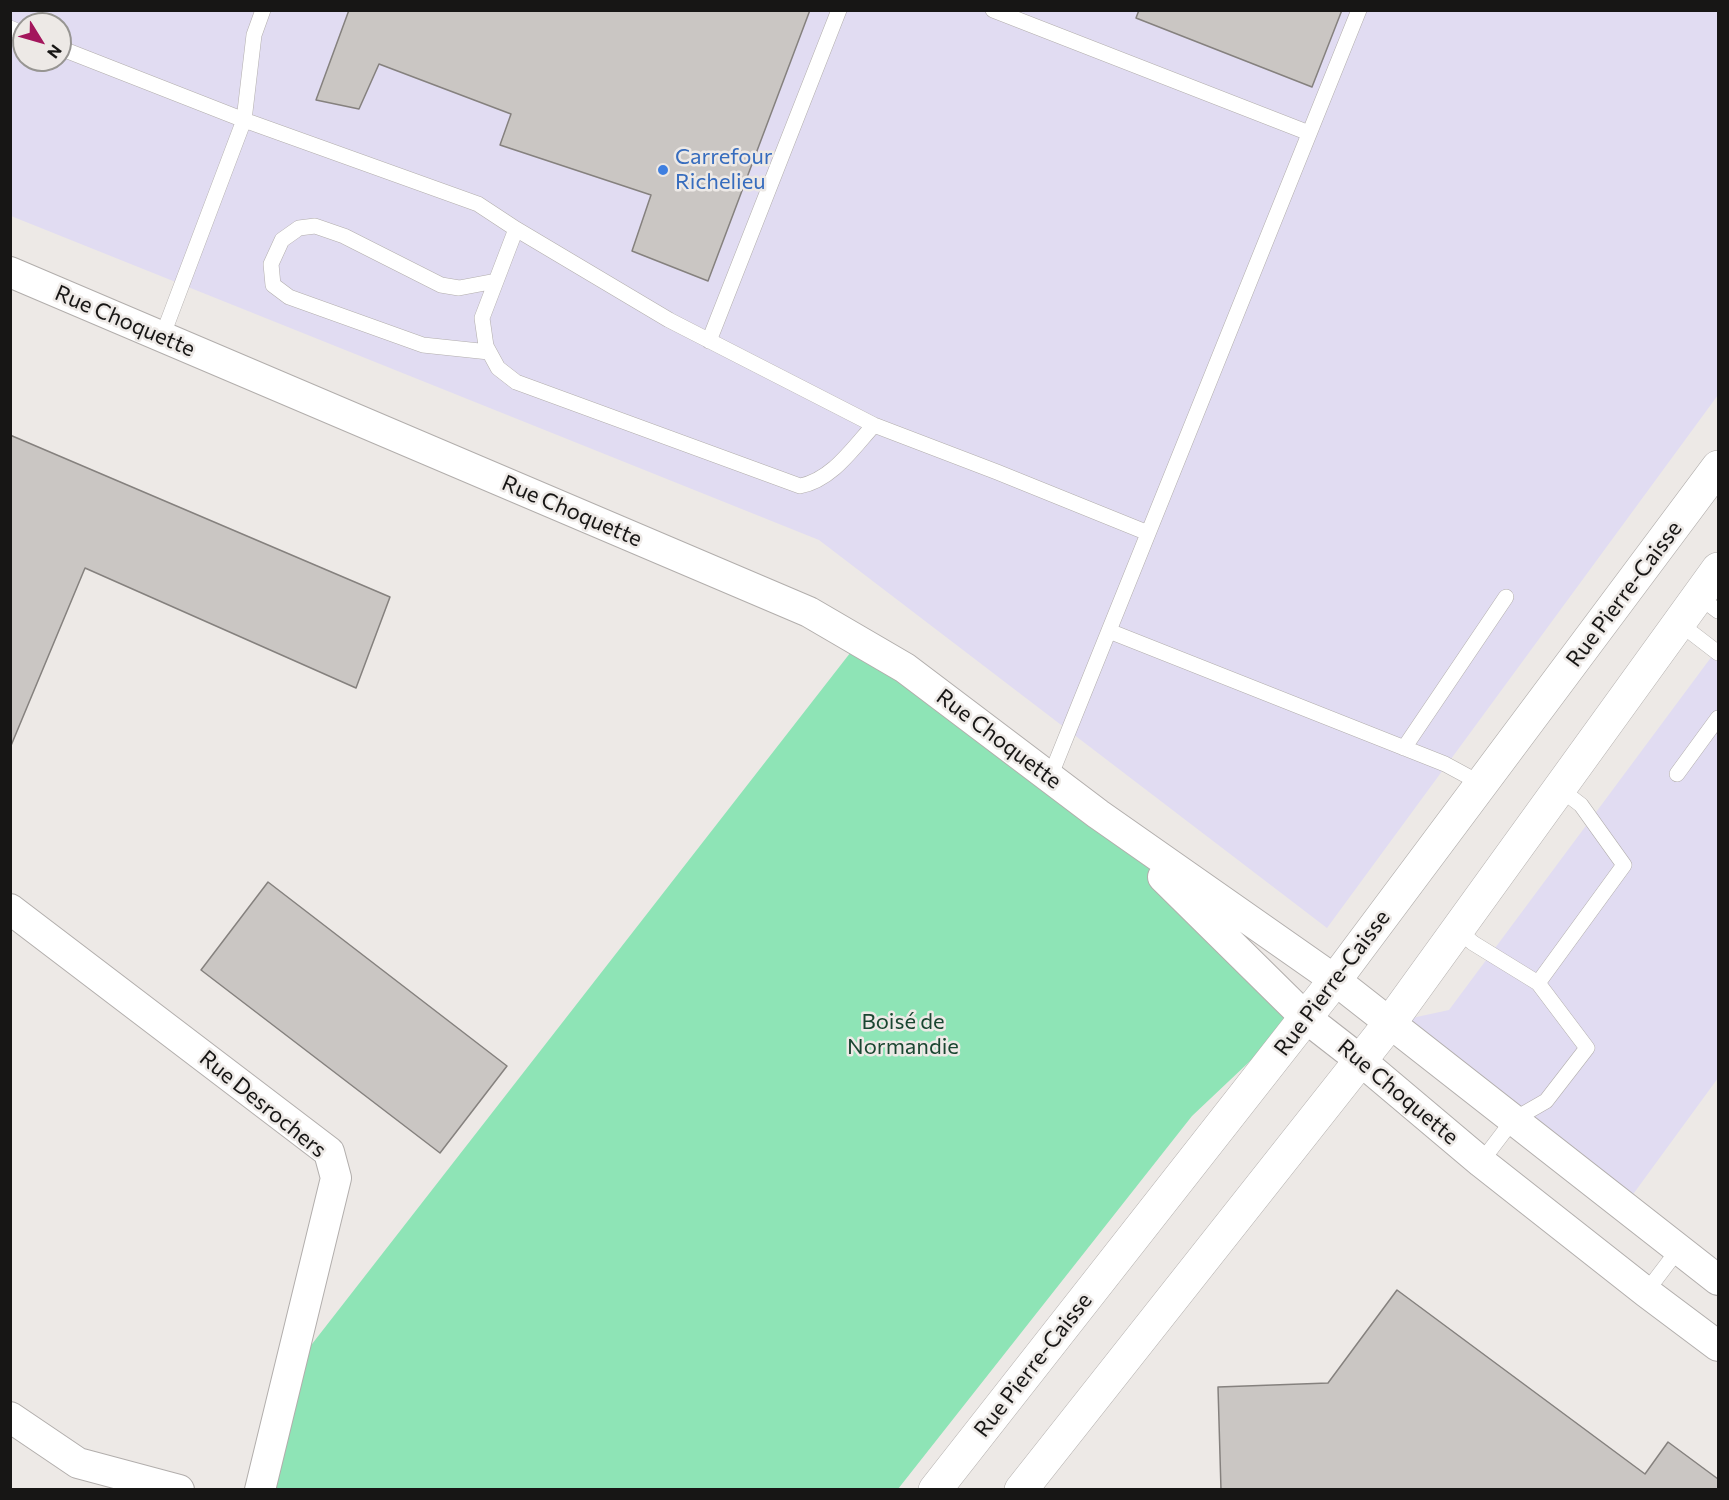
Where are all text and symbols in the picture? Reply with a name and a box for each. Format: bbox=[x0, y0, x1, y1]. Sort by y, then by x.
north arrow bbox=[12, 12, 72, 72]
text: N bbox=[44, 41, 66, 62]
place label: Carrefour Richelieu bbox=[675, 144, 773, 196]
marker: Carrefour Richelieu bbox=[656, 163, 670, 177]
street label: Rue Choquette bbox=[51, 280, 199, 362]
street label: Rue Choquette bbox=[498, 470, 646, 552]
street label: Rue Pierre-Caisse bbox=[1561, 516, 1687, 672]
street label: Rue Choquette bbox=[931, 683, 1067, 795]
street label: Rue Pierre-Caisse bbox=[1269, 905, 1395, 1061]
park label: Boisé de Normandie bbox=[847, 1009, 959, 1060]
street label: Rue Choquette bbox=[1332, 1034, 1464, 1150]
street label: Rue Desrochers bbox=[194, 1045, 332, 1163]
street label: Rue Pierre-Caisse bbox=[969, 1288, 1097, 1442]

